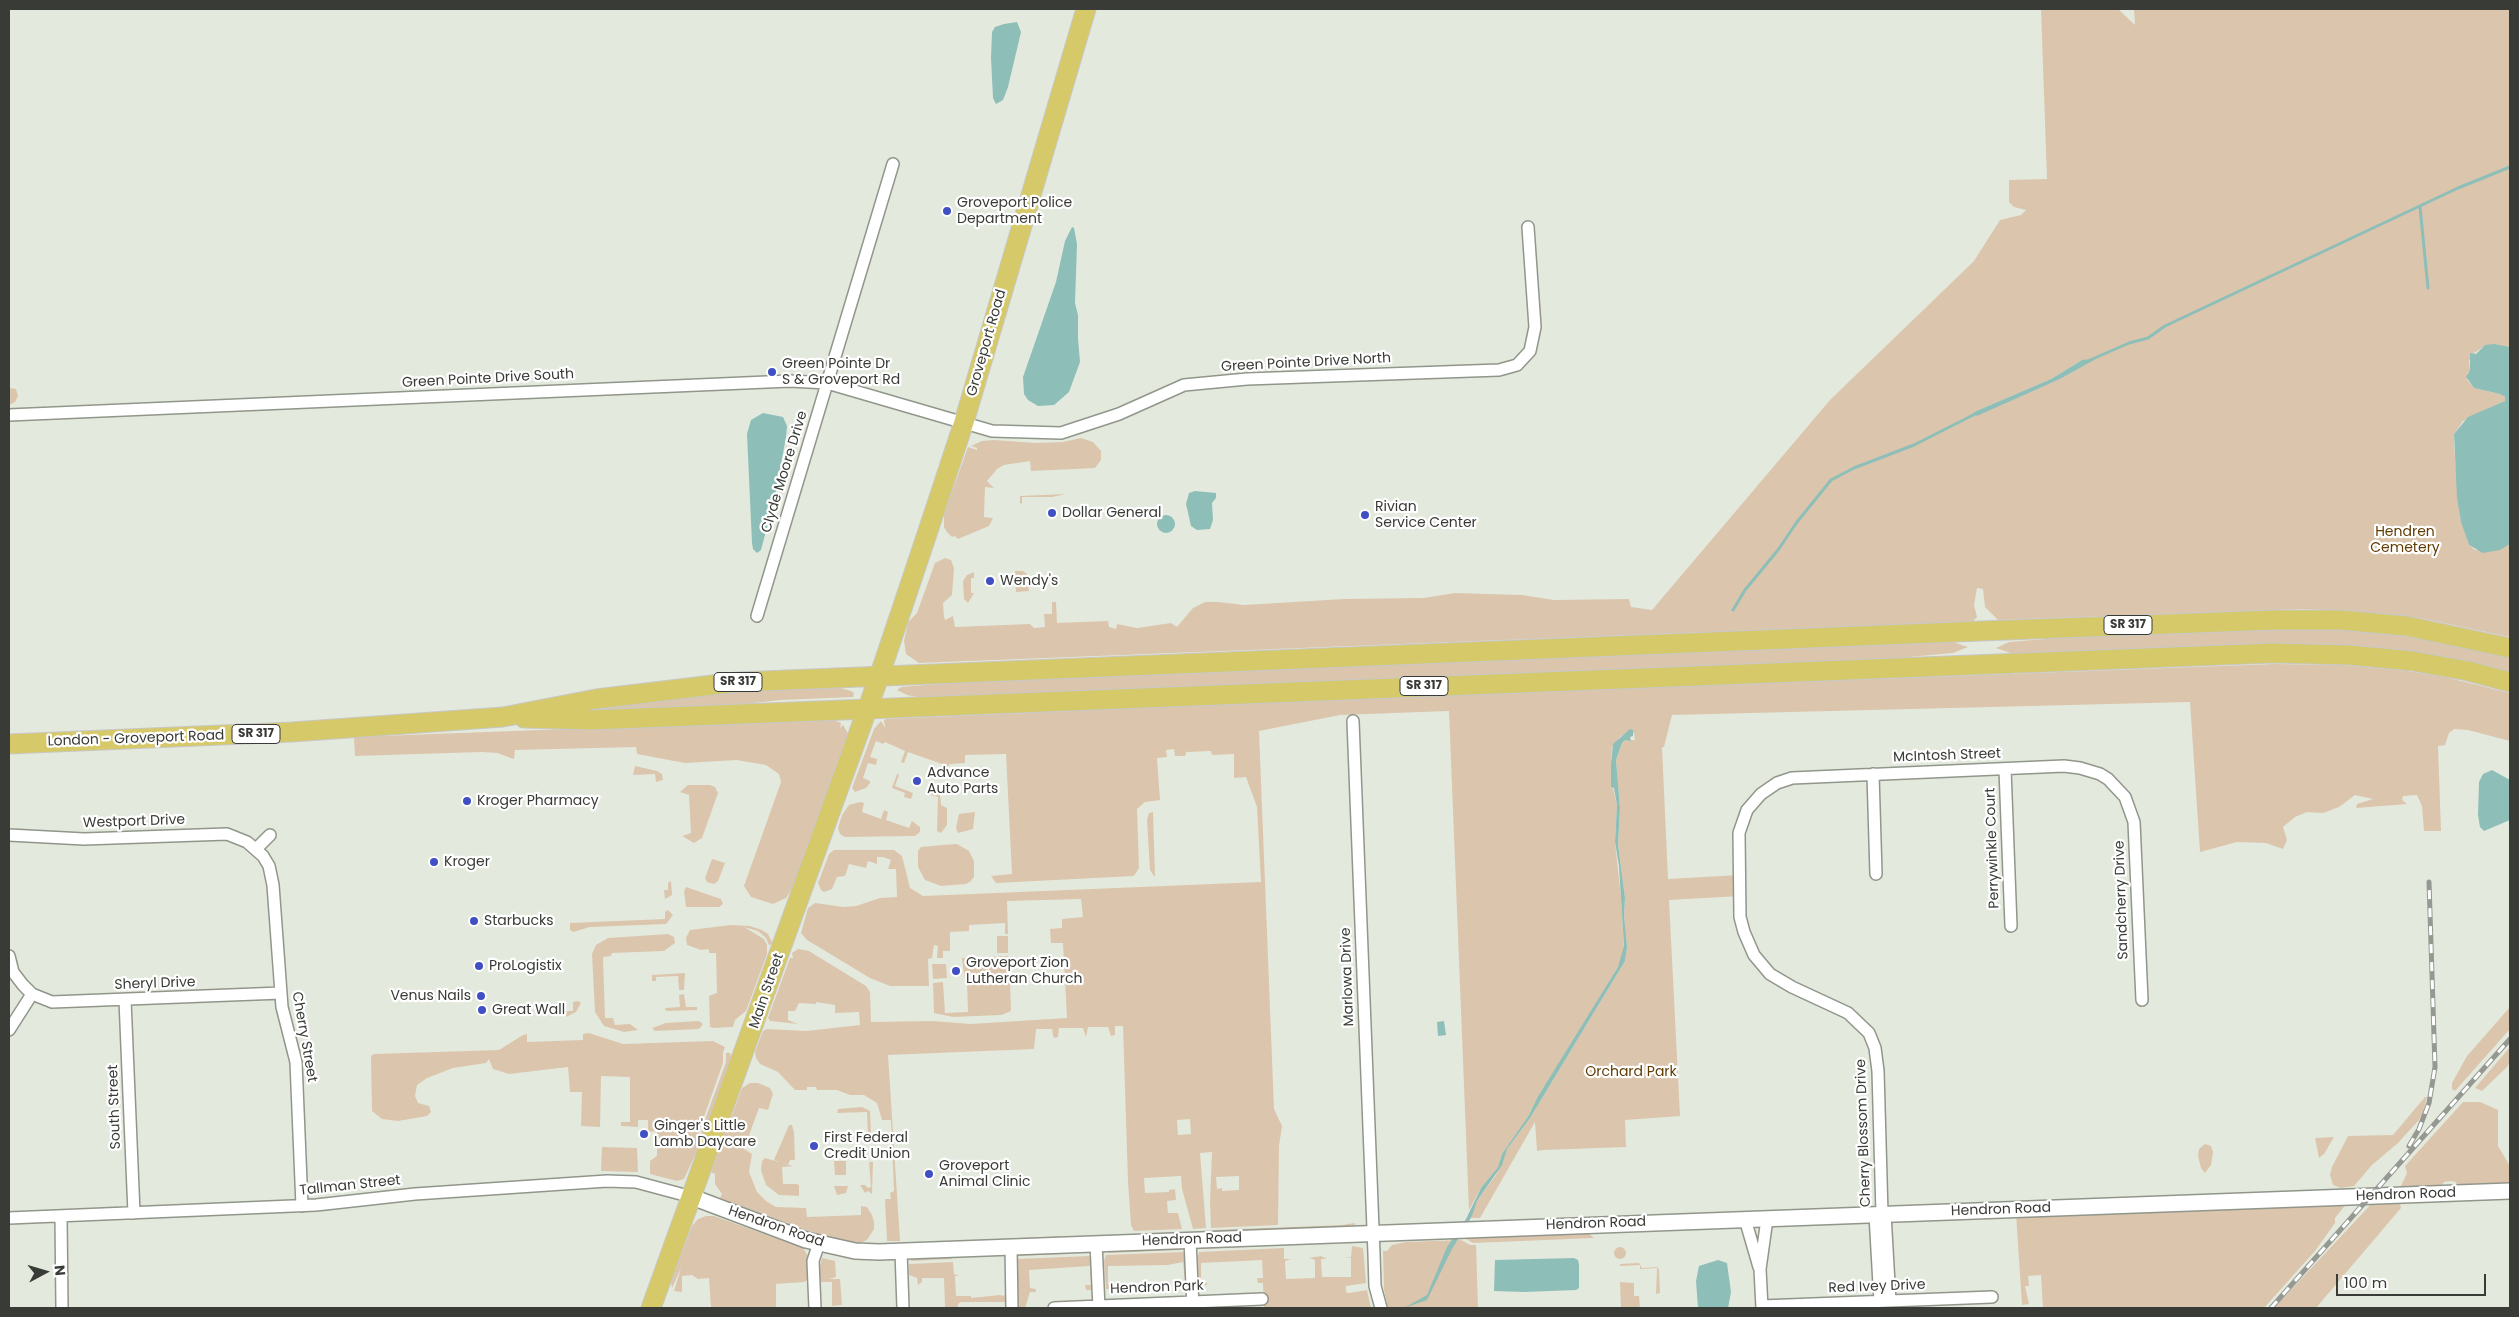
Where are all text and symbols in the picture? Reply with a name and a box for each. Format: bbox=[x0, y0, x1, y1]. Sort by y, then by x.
place label: Groveport Police Department bbox=[957, 195, 1072, 228]
marker: Groveport Police Department bbox=[941, 205, 953, 217]
street label: Groveport Road bbox=[964, 288, 1010, 398]
street label: Green Pointe Drive North bbox=[1221, 350, 1391, 376]
place label: Green Pointe Dr S & Groveport Rd bbox=[782, 356, 900, 388]
street label: Green Pointe Drive South bbox=[402, 366, 574, 392]
marker: Green Pointe Dr S & Groveport Rd bbox=[766, 366, 778, 378]
street label: Clyde Moore Drive bbox=[758, 409, 812, 535]
place label: Rivian Service Center bbox=[1375, 499, 1477, 532]
place label: Dollar General bbox=[1062, 505, 1162, 521]
marker: Dollar General bbox=[1046, 507, 1058, 519]
marker: Rivian Service Center bbox=[1359, 509, 1371, 521]
park label: Hendren Cemetery bbox=[2370, 524, 2440, 556]
place label: Wendy's bbox=[1000, 573, 1058, 589]
marker: Wendy's bbox=[984, 575, 996, 587]
road number: SR 317 bbox=[2104, 616, 2152, 634]
road number: SR 317 bbox=[714, 672, 762, 692]
road number: SR 317 bbox=[1400, 676, 1448, 696]
road number: SR 317 bbox=[232, 724, 280, 744]
street label: London - Groveport Road bbox=[47, 728, 225, 750]
street label: McIntosh Street bbox=[1893, 746, 2001, 766]
place label: Advance Auto Parts bbox=[927, 765, 998, 798]
marker: Advance Auto Parts bbox=[911, 775, 923, 787]
street label: Perrywinkle Court bbox=[1982, 787, 2004, 909]
place label: Kroger Pharmacy bbox=[477, 793, 599, 809]
marker: Kroger Pharmacy bbox=[461, 795, 473, 807]
street label: Westport Drive bbox=[83, 812, 185, 832]
street label: Sandcherry Drive bbox=[2112, 840, 2132, 960]
place label: Kroger bbox=[444, 854, 490, 870]
marker: Kroger bbox=[428, 856, 440, 868]
place label: Starbucks bbox=[484, 913, 553, 929]
marker: Starbucks bbox=[468, 915, 480, 927]
street label: Marlowa Drive bbox=[1338, 927, 1358, 1027]
street label: Main Street bbox=[746, 951, 788, 1031]
place label: Groveport Zion Lutheran Church bbox=[966, 955, 1083, 988]
place label: ProLogistix bbox=[489, 958, 562, 974]
marker: ProLogistix bbox=[473, 960, 485, 972]
marker: Groveport Zion Lutheran Church bbox=[950, 965, 962, 977]
street label: Sheryl Drive bbox=[114, 974, 196, 994]
place label: Venus Nails bbox=[390, 988, 471, 1004]
street label: Cherry Street bbox=[288, 990, 320, 1084]
marker: Venus Nails bbox=[475, 990, 487, 1002]
place label: Great Wall bbox=[492, 1002, 565, 1018]
marker: Great Wall bbox=[476, 1004, 488, 1016]
street label: Cherry Blossom Drive bbox=[1853, 1059, 1875, 1207]
street label: South Street bbox=[105, 1064, 125, 1150]
park label: Orchard Park bbox=[1585, 1064, 1677, 1080]
place label: Ginger's Little Lamb Daycare bbox=[654, 1118, 756, 1150]
marker: Ginger's Little Lamb Daycare bbox=[638, 1128, 650, 1140]
place label: First Federal Credit Union bbox=[824, 1130, 910, 1162]
marker: First Federal Credit Union bbox=[808, 1140, 820, 1152]
place label: Groveport Animal Clinic bbox=[939, 1158, 1031, 1190]
marker: Groveport Animal Clinic bbox=[923, 1168, 935, 1180]
street label: Tallman Street bbox=[299, 1172, 401, 1200]
street label: Hendron Road bbox=[2356, 1185, 2456, 1205]
street label: Hendron Road bbox=[1951, 1200, 2051, 1220]
street label: Hendron Road bbox=[726, 1203, 826, 1251]
street label: Hendron Road bbox=[1546, 1214, 1646, 1234]
street label: Hendron Road bbox=[1142, 1230, 1242, 1250]
north arrow bbox=[20, 1247, 70, 1297]
text: N bbox=[49, 1264, 70, 1277]
scale bar bbox=[2339, 1264, 2489, 1296]
text: 100 m bbox=[2344, 1272, 2387, 1293]
street label: Red Ivey Drive bbox=[1828, 1277, 1926, 1297]
street label: Hendron Park bbox=[1110, 1278, 1204, 1298]

